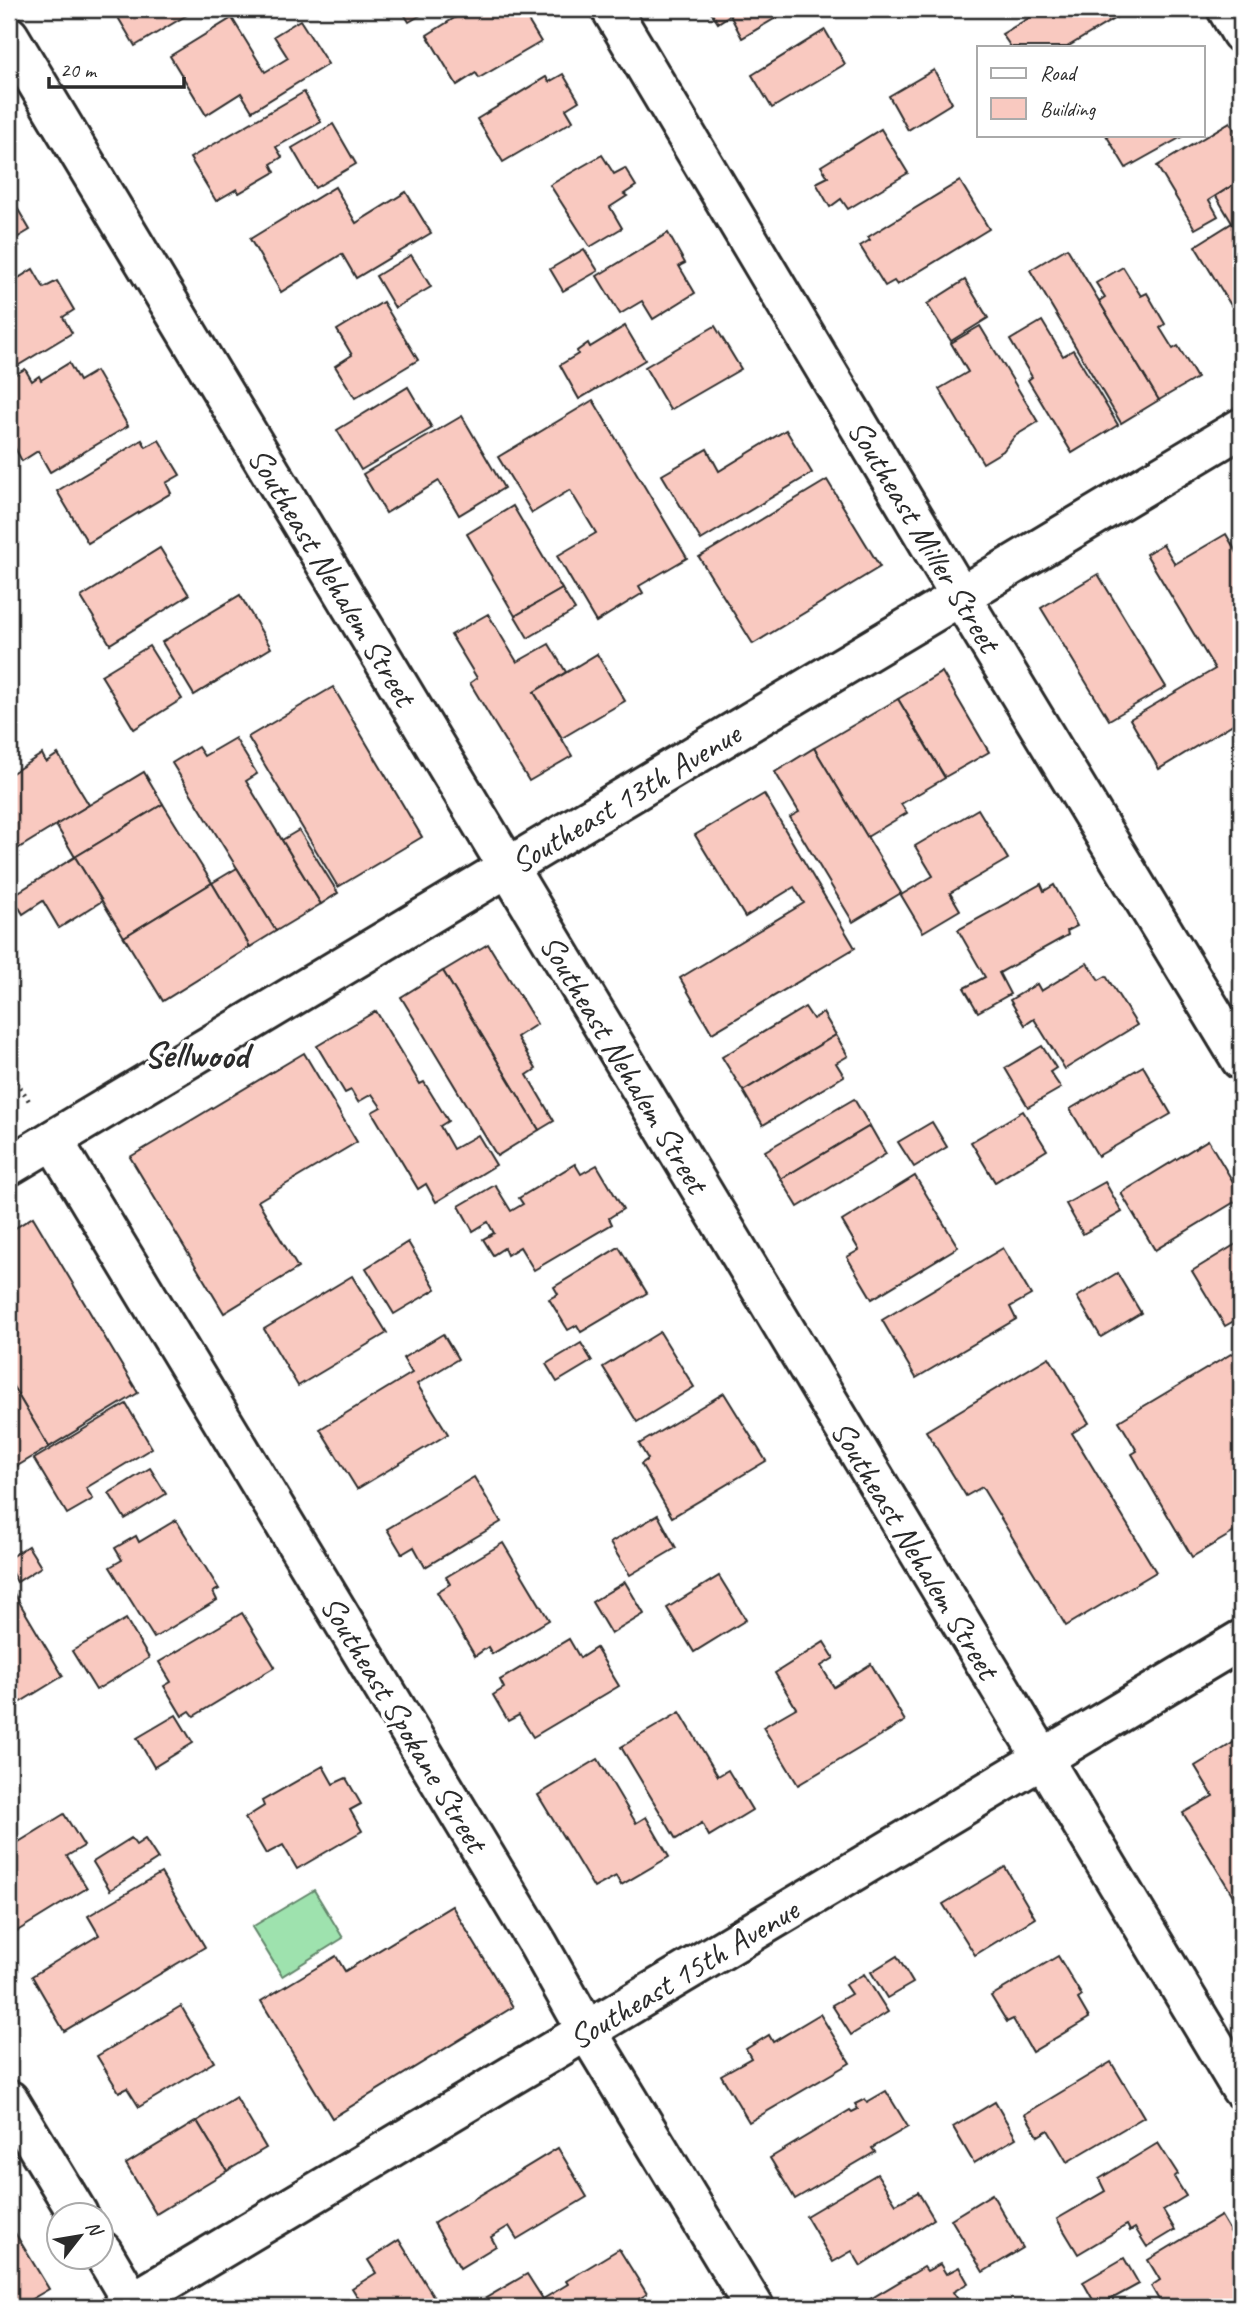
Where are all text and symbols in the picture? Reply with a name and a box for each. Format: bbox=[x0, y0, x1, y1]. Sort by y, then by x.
scale bar bbox=[49, 46, 184, 90]
legend bbox=[977, 46, 1204, 136]
text: 20 m bbox=[60, 57, 98, 83]
text: Road bbox=[1040, 60, 1079, 86]
text: Building bbox=[1040, 96, 1097, 122]
street label: Southeast Miller Street bbox=[838, 412, 1012, 662]
street label: Southeast Nehalem Street bbox=[238, 440, 427, 716]
street label: Southeast 13th Avenue bbox=[503, 712, 750, 883]
street label: Southeast Nehalem Street bbox=[530, 927, 719, 1203]
district label: Sellwood bbox=[144, 1031, 254, 1078]
street label: Southeast Nehalem Street bbox=[821, 1413, 1010, 1689]
street label: Southeast Spokane Street bbox=[311, 1588, 499, 1862]
street label: Southeast 15th Avenue bbox=[561, 1888, 808, 2059]
north arrow bbox=[46, 2200, 116, 2270]
text: N bbox=[80, 2217, 109, 2242]

